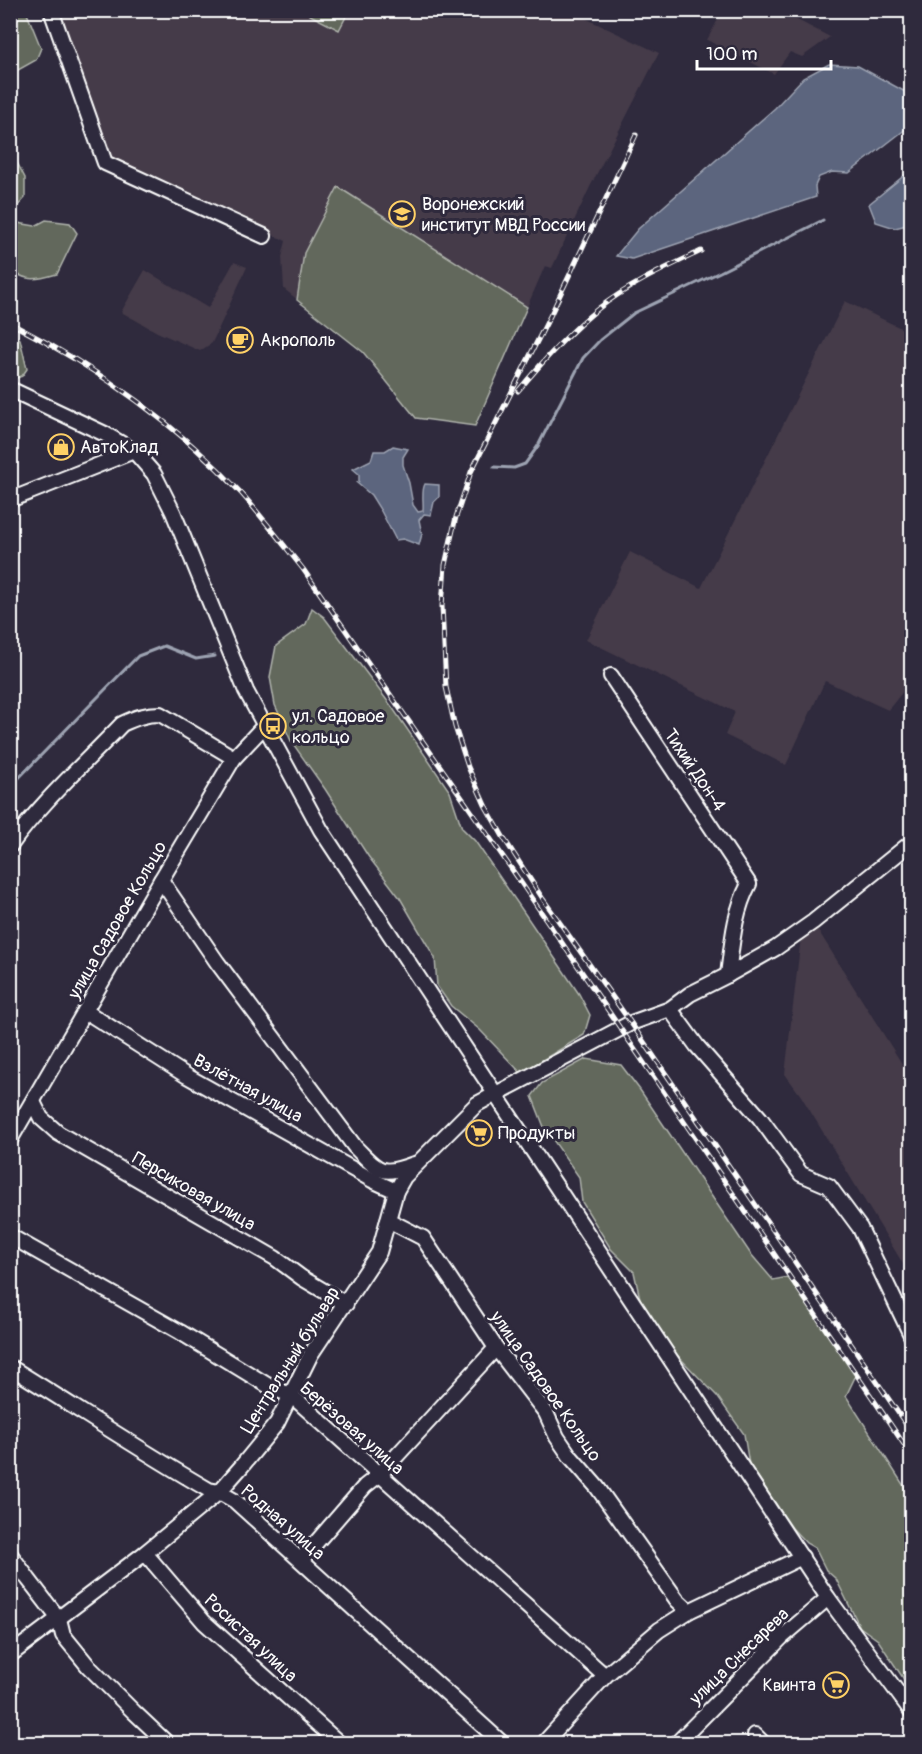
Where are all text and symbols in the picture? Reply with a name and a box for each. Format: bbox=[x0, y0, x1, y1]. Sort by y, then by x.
scale bar bbox=[697, 33, 830, 71]
text: 100 m bbox=[706, 43, 758, 66]
place label: Воронежский институт МВД России bbox=[422, 193, 585, 237]
school or university icon: Воронежский институт МВД России bbox=[387, 199, 417, 229]
cafe icon: Акрополь bbox=[225, 325, 255, 355]
place label: Акрополь bbox=[260, 329, 336, 352]
shop icon: АвтоКлад bbox=[46, 432, 76, 462]
place label: АвтоКлад bbox=[80, 436, 158, 459]
place label: ул. Садовое кольцо bbox=[291, 705, 384, 749]
bus stop icon: ул. Садовое кольцо bbox=[258, 711, 288, 741]
street label: Тихий Дон-4 bbox=[658, 724, 731, 817]
street label: улица Садовое Кольцо bbox=[62, 837, 172, 1004]
street label: Взлётная улица bbox=[189, 1049, 307, 1128]
supermarket icon: Продукты bbox=[464, 1118, 494, 1148]
place label: Продукты bbox=[498, 1122, 575, 1145]
street label: Персиковая улица bbox=[128, 1147, 260, 1236]
street label: Центральный бульвар bbox=[236, 1283, 345, 1438]
street label: улица Садовое Кольцо bbox=[484, 1306, 606, 1466]
street label: Берёзовая улица bbox=[295, 1377, 409, 1480]
street label: Родная улица bbox=[236, 1480, 329, 1565]
street label: Росистая улица bbox=[199, 1589, 302, 1687]
street label: улица Снесарева bbox=[684, 1603, 794, 1710]
supermarket icon: Квинта bbox=[821, 1670, 851, 1700]
place label: Квинта bbox=[762, 1674, 816, 1697]

